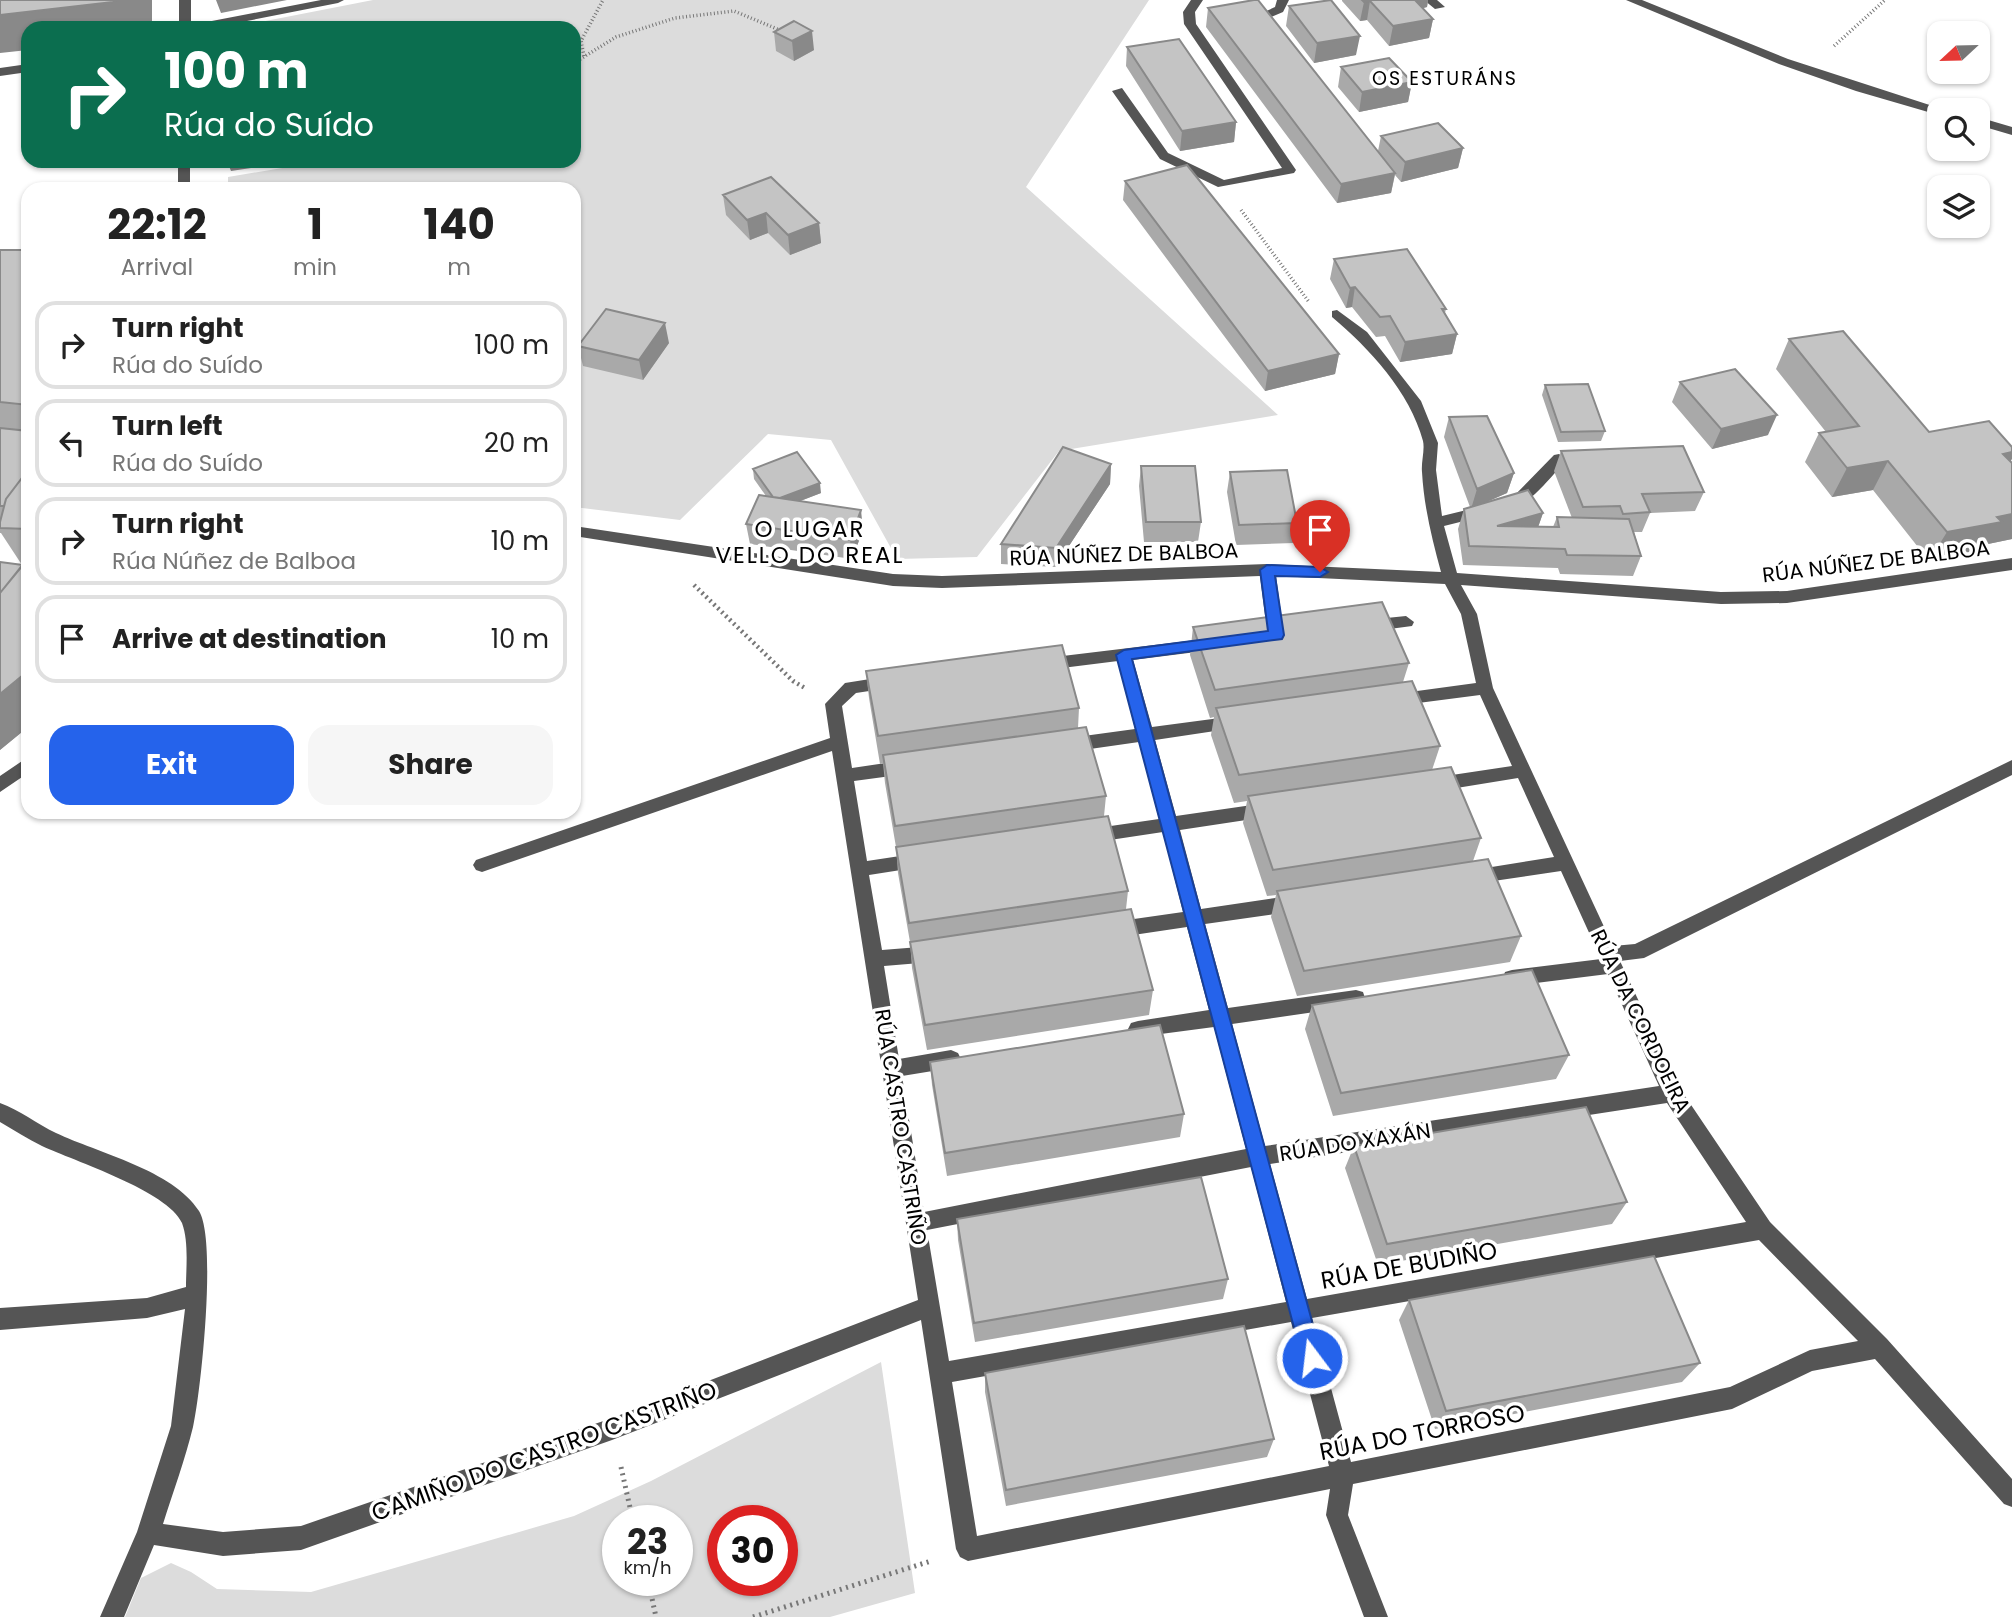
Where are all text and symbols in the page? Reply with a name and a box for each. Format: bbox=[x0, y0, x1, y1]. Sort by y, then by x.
north arrow bbox=[1927, 21, 1990, 84]
map controls bbox=[1927, 21, 1990, 238]
text: 100 m bbox=[164, 37, 309, 105]
icon: right bbox=[49, 49, 140, 140]
district label: OS ESTURÁNS bbox=[1372, 65, 1518, 92]
button: search bbox=[1927, 98, 1990, 161]
text: Rúa do Suído bbox=[164, 102, 374, 147]
button: layers bbox=[1927, 175, 1990, 238]
text: 22:12 bbox=[107, 195, 207, 254]
text: 1 bbox=[307, 195, 323, 254]
text: 140 bbox=[423, 195, 495, 254]
text: Arrival bbox=[121, 251, 193, 283]
text: min bbox=[293, 251, 337, 283]
text: m bbox=[447, 251, 471, 283]
text: Turn right bbox=[112, 310, 244, 346]
icon: right bbox=[53, 326, 91, 364]
text: 100 m bbox=[474, 327, 549, 363]
text: Rúa do Suído bbox=[112, 349, 263, 381]
text: Turn left bbox=[112, 408, 223, 444]
icon: left bbox=[53, 424, 91, 462]
text: 20 m bbox=[484, 425, 549, 461]
text: Rúa do Suído bbox=[112, 447, 263, 479]
pin bbox=[1290, 500, 1350, 572]
text: Turn right bbox=[112, 506, 244, 542]
icon: arrive bbox=[1301, 511, 1339, 549]
district label: O LUGAR VELLO DO REAL bbox=[715, 513, 905, 571]
icon: right bbox=[53, 522, 91, 560]
text: 10 m bbox=[491, 523, 549, 559]
street label: RÚA NÚÑEZ DE BALBOA bbox=[1761, 533, 1991, 589]
street label: RÚA NÚÑEZ DE BALBOA bbox=[1009, 536, 1239, 572]
text: Rúa Núñez de Balboa bbox=[112, 545, 356, 577]
icon: arrive bbox=[53, 620, 91, 658]
text: Arrive at destination bbox=[112, 621, 387, 657]
text: 10 m bbox=[491, 621, 549, 657]
button: Exit bbox=[49, 725, 294, 805]
button: Share bbox=[308, 725, 553, 805]
street label: RÚA DA CORDOEIRA bbox=[1584, 924, 1698, 1118]
street label: RÚA CASTRO CASTRIÑO bbox=[868, 1007, 934, 1247]
street label: RÚA DO XAXÁN bbox=[1277, 1116, 1433, 1168]
street label: RÚA DE BUDIÑO bbox=[1318, 1233, 1500, 1297]
position arrow bbox=[1275, 1321, 1349, 1395]
street label: CAMIÑO DO CASTRO CASTRIÑO bbox=[367, 1373, 721, 1529]
street label: RÚA DO TORROSO bbox=[1317, 1396, 1527, 1468]
speed limit sign: 30 bbox=[707, 1505, 798, 1596]
text: 23 bbox=[627, 1517, 668, 1566]
text: km/h bbox=[624, 1555, 671, 1580]

